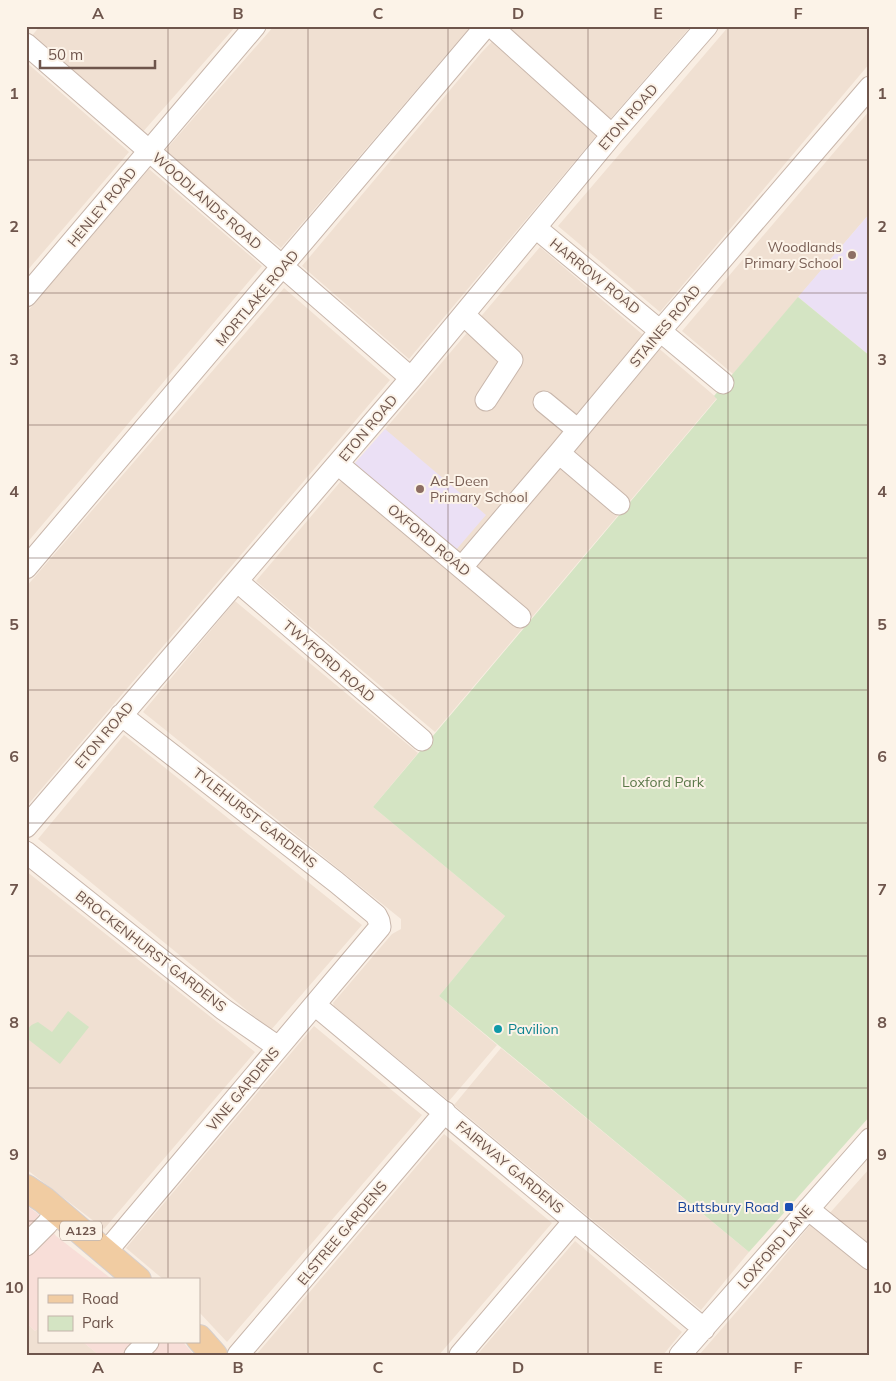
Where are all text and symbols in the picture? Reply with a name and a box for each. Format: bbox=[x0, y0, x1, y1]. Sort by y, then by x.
text: A bbox=[92, 3, 104, 23]
text: B bbox=[232, 3, 244, 23]
text: C bbox=[373, 3, 384, 23]
text: D bbox=[512, 3, 524, 23]
text: E bbox=[653, 3, 663, 23]
text: F bbox=[793, 3, 803, 23]
scale bar bbox=[40, 38, 155, 70]
text: 50 m bbox=[48, 45, 83, 64]
street label: ETON ROAD bbox=[594, 80, 662, 154]
text: 1 bbox=[9, 83, 19, 103]
text: 1 bbox=[877, 83, 887, 103]
street label: WOODLANDS ROAD bbox=[149, 148, 265, 254]
street label: HENLEY ROAD bbox=[63, 164, 141, 250]
text: 2 bbox=[9, 216, 19, 236]
text: 2 bbox=[877, 216, 887, 236]
street label: HARROW ROAD bbox=[546, 234, 644, 318]
place label: Woodlands Primary School bbox=[744, 238, 842, 272]
street label: MORTLAKE ROAD bbox=[212, 246, 302, 350]
marker: Woodlands Primary School bbox=[846, 249, 858, 261]
street label: STAINES ROAD bbox=[625, 281, 705, 371]
text: 3 bbox=[9, 349, 19, 369]
text: 3 bbox=[877, 349, 887, 369]
street label: ETON ROAD bbox=[335, 391, 401, 465]
place label: Ad-Deen Primary School bbox=[430, 472, 528, 506]
text: 4 bbox=[9, 481, 19, 501]
text: 4 bbox=[877, 481, 887, 501]
marker: Ad-Deen Primary School bbox=[414, 483, 426, 495]
street label: OXFORD ROAD bbox=[384, 500, 474, 580]
text: 5 bbox=[9, 614, 19, 634]
text: 5 bbox=[877, 614, 887, 634]
street label: TWYFORD ROAD bbox=[279, 616, 379, 706]
street label: ETON ROAD bbox=[71, 698, 137, 772]
text: 6 bbox=[9, 746, 19, 766]
text: 6 bbox=[877, 746, 887, 766]
street label: TYLEHURST GARDENS bbox=[189, 764, 321, 872]
park label: Loxford Park bbox=[622, 773, 705, 791]
text: 7 bbox=[9, 879, 19, 899]
text: 7 bbox=[877, 879, 887, 899]
street label: BROCKENHURST GARDENS bbox=[72, 887, 230, 1016]
text: 8 bbox=[9, 1012, 19, 1032]
text: 8 bbox=[877, 1012, 887, 1032]
place label: Pavilion bbox=[508, 1020, 559, 1038]
marker: Pavilion bbox=[492, 1023, 504, 1035]
street label: VINE GARDENS bbox=[203, 1043, 283, 1135]
street label: FAIRWAY GARDENS bbox=[453, 1117, 568, 1217]
text: 9 bbox=[9, 1144, 19, 1164]
text: 9 bbox=[877, 1144, 887, 1164]
street label: ELSTREE GARDENS bbox=[293, 1177, 391, 1289]
place label: Buttsbury Road bbox=[677, 1198, 779, 1216]
street label: LOXFORD LANE bbox=[734, 1201, 816, 1293]
marker: Buttsbury Road bbox=[783, 1201, 795, 1213]
road number: A123 bbox=[60, 1222, 102, 1240]
text: 10 bbox=[4, 1277, 24, 1297]
text: 10 bbox=[872, 1277, 892, 1297]
legend bbox=[38, 1278, 200, 1344]
text: Road bbox=[82, 1289, 119, 1308]
text: Park bbox=[82, 1313, 114, 1332]
text: A bbox=[92, 1357, 104, 1377]
text: B bbox=[232, 1357, 244, 1377]
text: C bbox=[373, 1357, 384, 1377]
text: D bbox=[512, 1357, 524, 1377]
text: E bbox=[653, 1357, 663, 1377]
text: F bbox=[793, 1357, 803, 1377]

